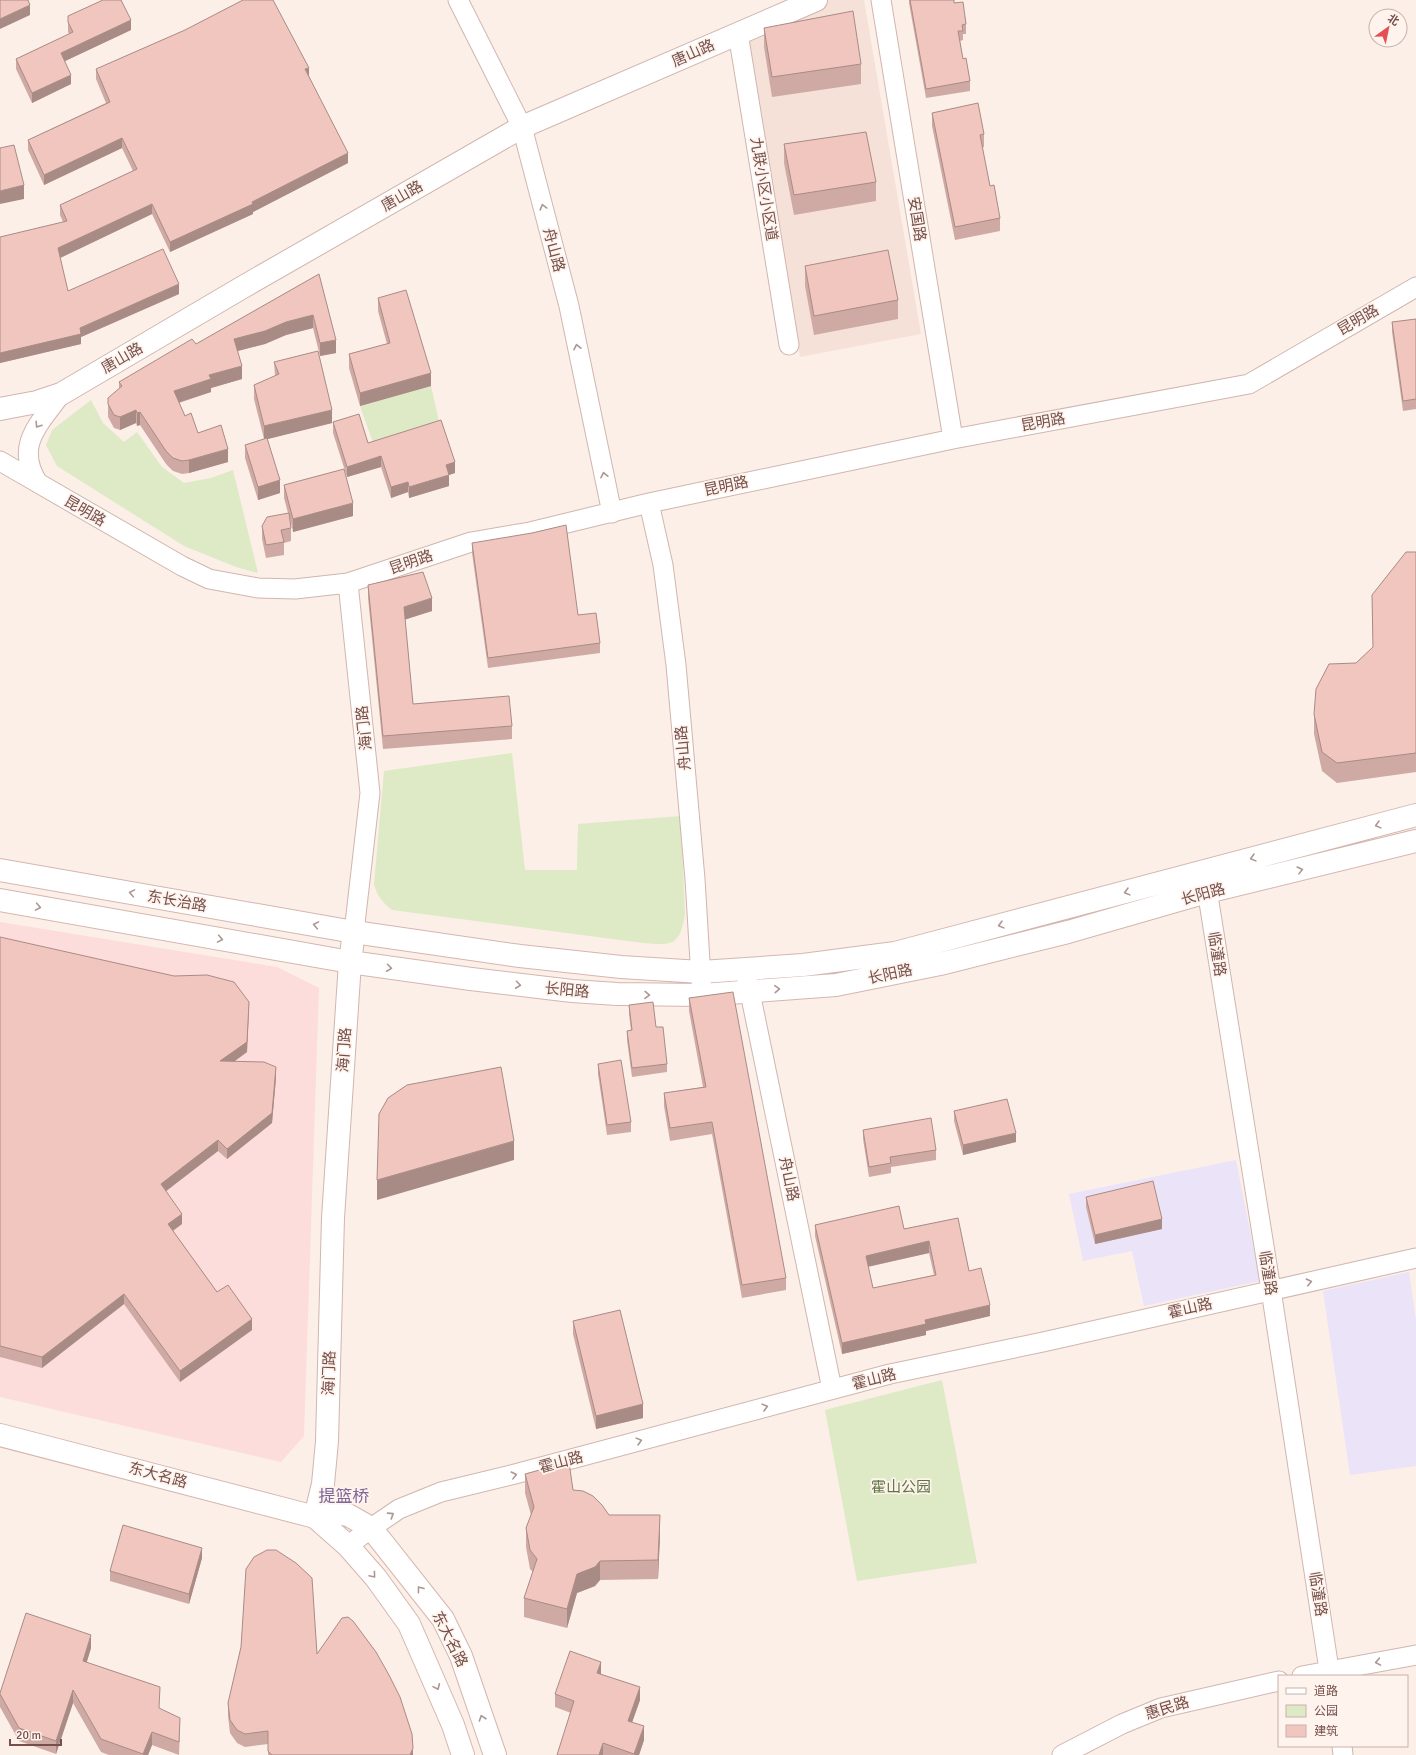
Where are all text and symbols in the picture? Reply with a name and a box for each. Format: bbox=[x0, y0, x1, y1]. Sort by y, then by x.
north arrow bbox=[1368, 8, 1408, 48]
text: 北 bbox=[1385, 12, 1401, 28]
street label: 唐山路 bbox=[669, 36, 717, 70]
street label: 九联小区小区道 bbox=[747, 136, 781, 242]
street label: 唐山路 bbox=[378, 177, 426, 215]
street label: 安国路 bbox=[905, 195, 929, 243]
one-way arrow bbox=[539, 204, 548, 211]
street label: 舟山路 bbox=[539, 226, 569, 274]
street label: 昆明路 bbox=[1334, 301, 1382, 339]
street label: 唐山路 bbox=[98, 339, 146, 377]
one-way arrow bbox=[574, 344, 582, 350]
street label: 昆明路 bbox=[1019, 409, 1067, 435]
one-way arrow bbox=[36, 421, 43, 428]
one-way arrow bbox=[600, 471, 608, 478]
street label: 昆明路 bbox=[702, 473, 750, 499]
street label: 昆明路 bbox=[61, 492, 109, 530]
street label: 昆明路 bbox=[387, 546, 435, 578]
street label: 海门路 bbox=[353, 705, 375, 751]
street label: 舟山路 bbox=[672, 725, 694, 771]
one-way arrow bbox=[1375, 820, 1382, 829]
one-way arrow bbox=[1249, 853, 1256, 862]
one-way arrow bbox=[1297, 866, 1303, 874]
street label: 长阳路 bbox=[1179, 879, 1227, 909]
street label: 东长治路 bbox=[146, 887, 208, 915]
one-way arrow bbox=[1124, 887, 1131, 896]
one-way arrow bbox=[129, 890, 136, 898]
one-way arrow bbox=[35, 903, 42, 911]
one-way arrow bbox=[998, 920, 1005, 929]
one-way arrow bbox=[313, 922, 319, 930]
street label: 临潼路 bbox=[1205, 930, 1229, 978]
one-way arrow bbox=[217, 935, 223, 943]
street label: 长阳路 bbox=[866, 961, 914, 987]
one-way arrow bbox=[386, 963, 392, 972]
street label: 长阳路 bbox=[544, 979, 590, 1001]
one-way arrow bbox=[515, 980, 521, 989]
one-way arrow bbox=[774, 985, 780, 994]
one-way arrow bbox=[644, 990, 650, 999]
street label: 海门路 bbox=[333, 1027, 355, 1073]
street label: 舟山路 bbox=[776, 1155, 802, 1203]
street label: 临潼路 bbox=[1256, 1249, 1280, 1297]
one-way arrow bbox=[1306, 1278, 1312, 1286]
street label: 霍山路 bbox=[1166, 1294, 1214, 1322]
street label: 海门路 bbox=[319, 1350, 339, 1396]
street label: 霍山路 bbox=[850, 1365, 898, 1393]
one-way arrow bbox=[761, 1403, 768, 1412]
one-way arrow bbox=[635, 1437, 642, 1446]
street label: 霍山路 bbox=[537, 1447, 585, 1477]
street label: 东大名路 bbox=[127, 1459, 189, 1491]
one-way arrow bbox=[510, 1471, 517, 1479]
park label: 霍山公园 bbox=[871, 1478, 931, 1496]
district label: 提篮桥 bbox=[319, 1486, 370, 1507]
one-way arrow bbox=[387, 1512, 394, 1520]
one-way arrow bbox=[369, 1570, 376, 1577]
street label: 临潼路 bbox=[1306, 1570, 1330, 1618]
one-way arrow bbox=[418, 1587, 425, 1594]
street label: 东大名路 bbox=[428, 1608, 472, 1670]
one-way arrow bbox=[1375, 1657, 1381, 1666]
legend bbox=[1278, 1675, 1408, 1747]
one-way arrow bbox=[432, 1683, 440, 1691]
text: 道路 bbox=[1314, 1684, 1338, 1699]
street label: 惠民路 bbox=[1143, 1693, 1191, 1723]
text: 公园 bbox=[1314, 1704, 1338, 1719]
one-way arrow bbox=[478, 1715, 487, 1722]
scale bar bbox=[10, 1721, 61, 1747]
text: 建筑 bbox=[1314, 1724, 1338, 1739]
text: 20 m bbox=[16, 1728, 41, 1743]

